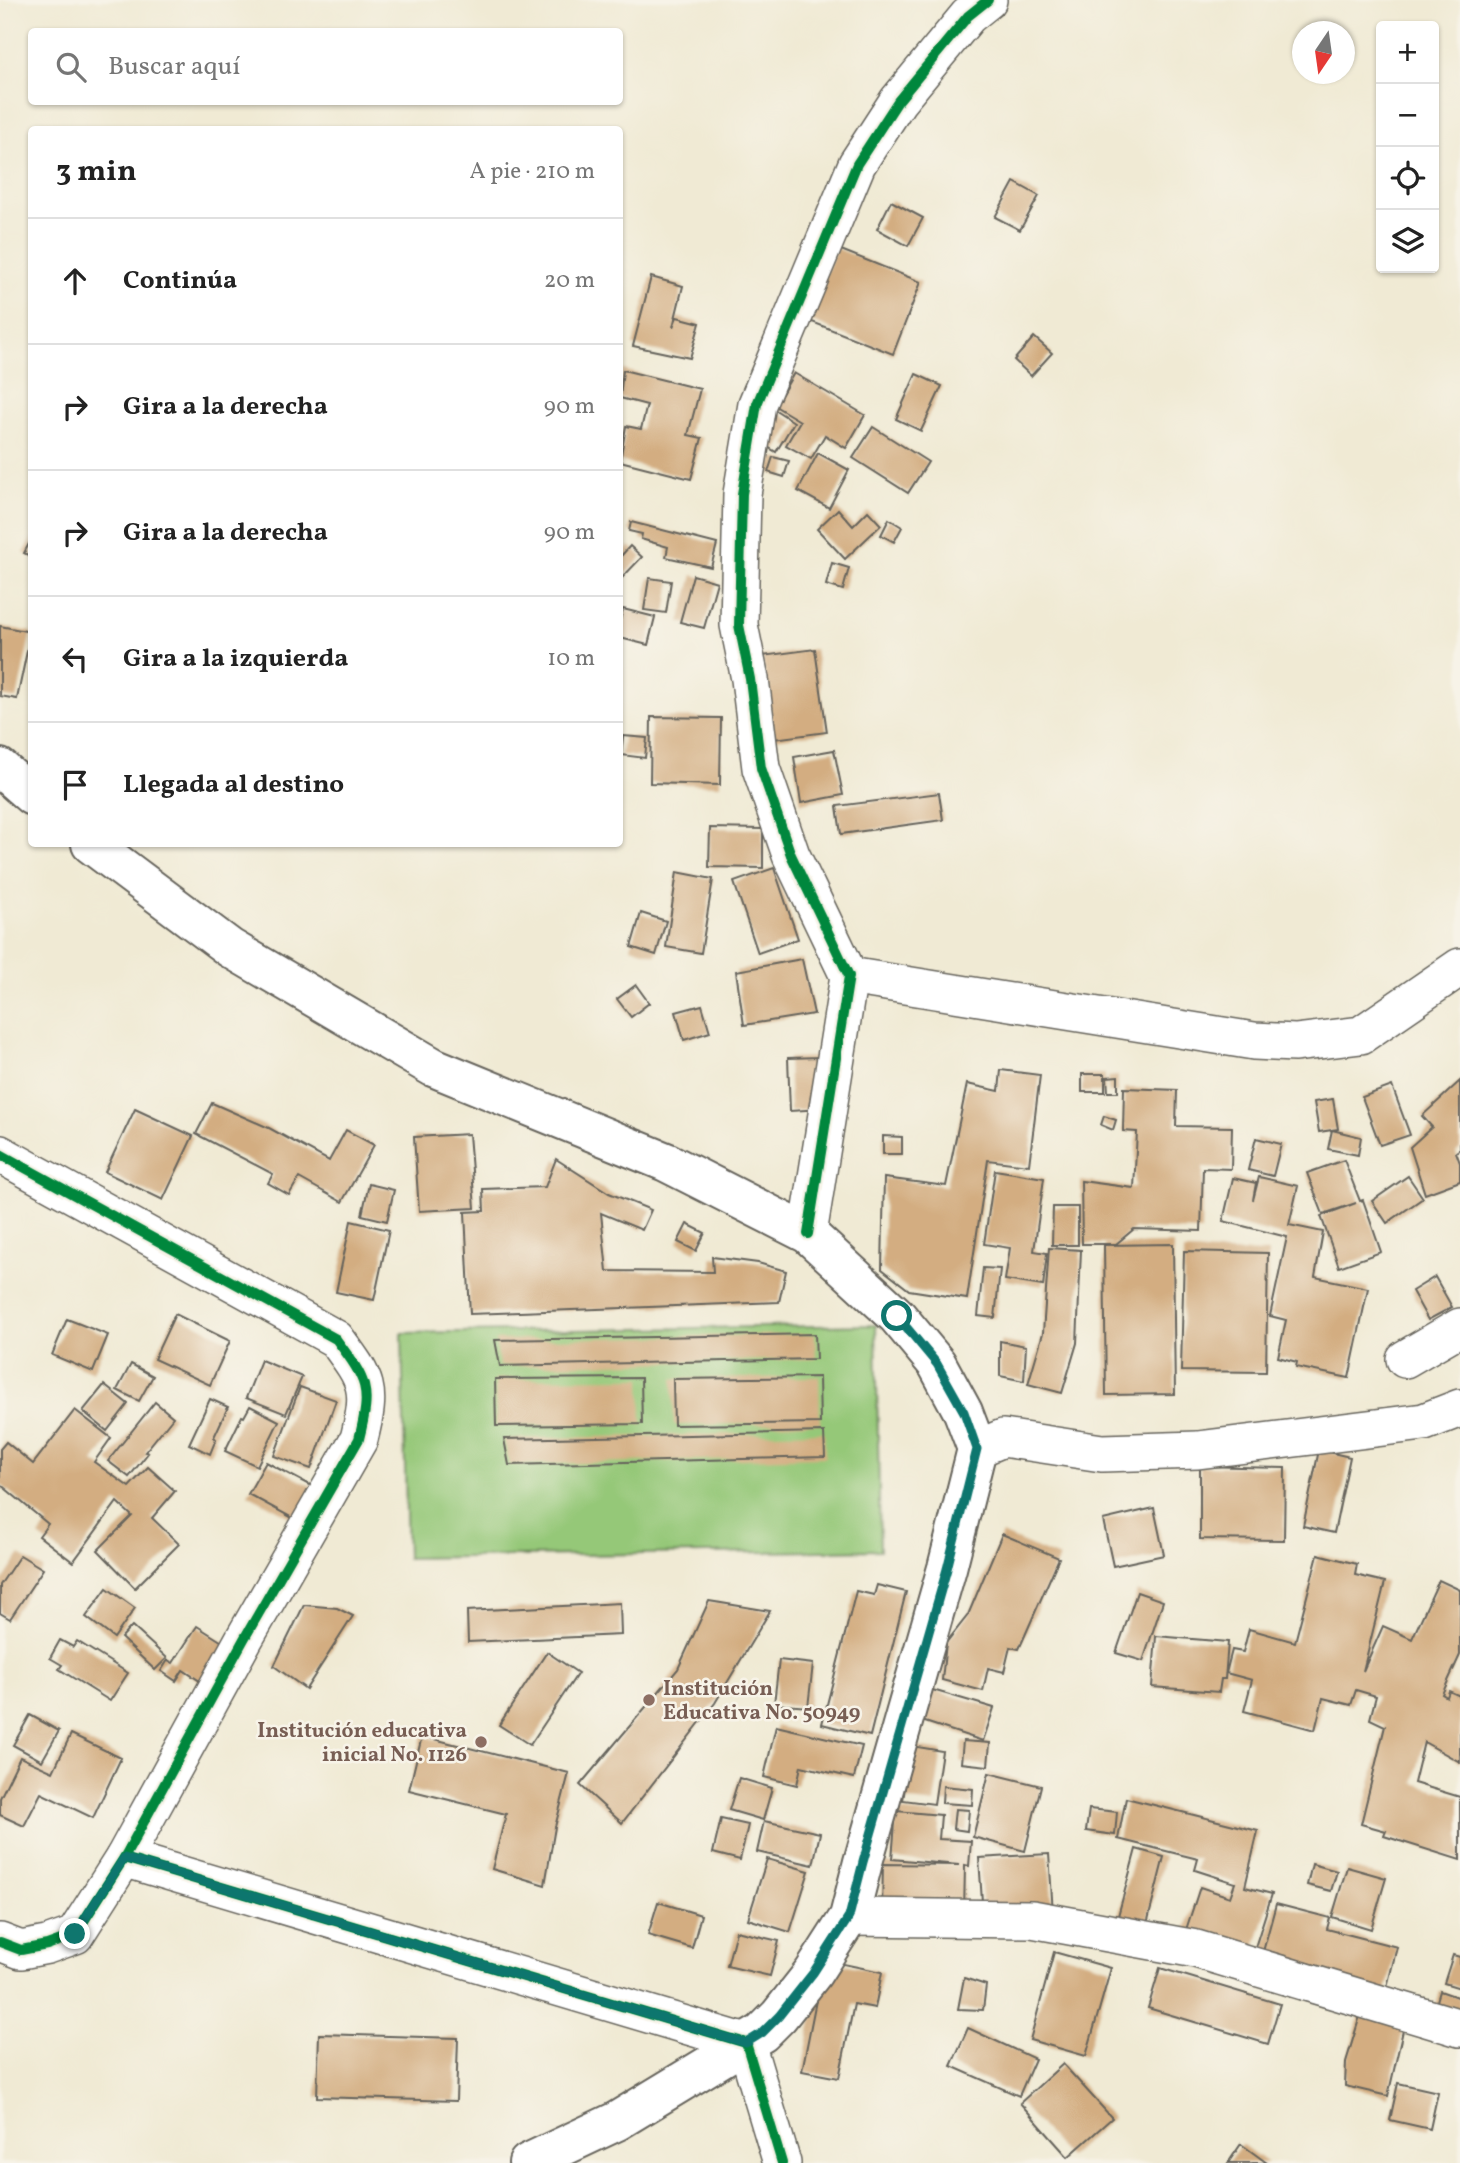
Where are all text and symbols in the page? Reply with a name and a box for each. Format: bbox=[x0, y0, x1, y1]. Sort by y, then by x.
north arrow bbox=[1292, 21, 1355, 84]
map controls bbox=[1376, 21, 1439, 273]
button: + bbox=[1376, 21, 1439, 84]
search box bbox=[28, 28, 623, 105]
icon: search bbox=[52, 48, 90, 86]
text: Buscar aquí bbox=[108, 49, 240, 85]
button: − bbox=[1376, 84, 1439, 147]
button: locate bbox=[1376, 147, 1439, 210]
text: 3 min bbox=[56, 151, 137, 193]
text: A pie · 210 m bbox=[469, 156, 595, 188]
button: layers bbox=[1376, 210, 1439, 273]
icon: ahead bbox=[56, 262, 94, 300]
text: Continúa bbox=[123, 263, 237, 299]
text: 20 m bbox=[544, 265, 595, 297]
icon: right bbox=[56, 388, 94, 426]
text: Gira a la derecha bbox=[123, 389, 328, 425]
text: 90 m bbox=[544, 391, 595, 423]
icon: right bbox=[56, 514, 94, 552]
text: Gira a la derecha bbox=[123, 515, 328, 551]
text: 90 m bbox=[544, 517, 595, 549]
icon: left bbox=[56, 640, 94, 678]
text: Gira a la izquierda bbox=[123, 641, 348, 677]
text: 10 m bbox=[547, 643, 595, 675]
icon: arrive bbox=[56, 766, 94, 804]
text: Llegada al destino bbox=[123, 767, 344, 803]
route start bbox=[881, 1300, 912, 1331]
place label: Institución Educativa No. 50949 bbox=[663, 1675, 860, 1728]
marker: Institución Educativa No. 50949 bbox=[641, 1692, 657, 1708]
place label: Institución educativa inicial No. 1126 bbox=[257, 1717, 467, 1770]
marker: Institución educativa inicial No. 1126 bbox=[473, 1734, 489, 1750]
route end bbox=[59, 1918, 90, 1949]

